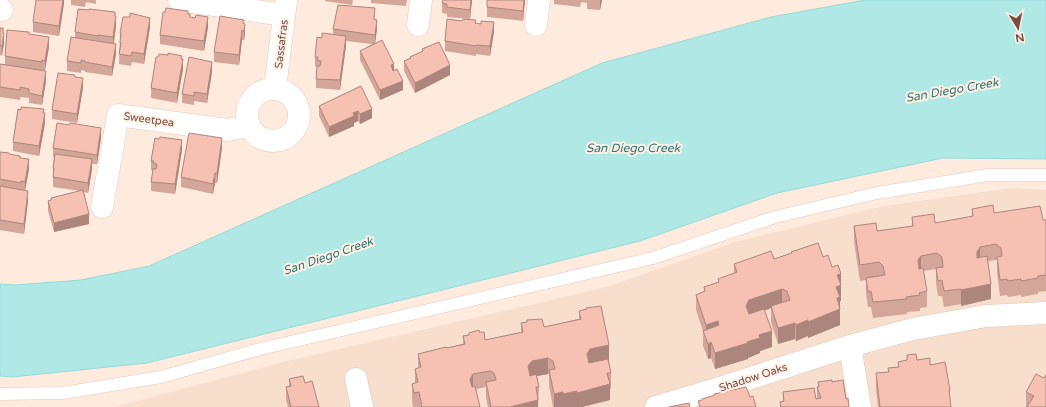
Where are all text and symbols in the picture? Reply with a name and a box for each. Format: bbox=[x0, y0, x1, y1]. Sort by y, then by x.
north arrow bbox=[998, 8, 1038, 48]
street label: Sassafras bbox=[272, 19, 291, 69]
text: N bbox=[1014, 30, 1025, 45]
water label: San Diego Creek bbox=[904, 75, 1001, 105]
street label: Sweetpea bbox=[123, 110, 175, 129]
water label: San Diego Creek bbox=[586, 141, 681, 155]
water label: San Diego Creek bbox=[281, 234, 376, 278]
street label: Shadow Oaks bbox=[717, 360, 789, 395]

